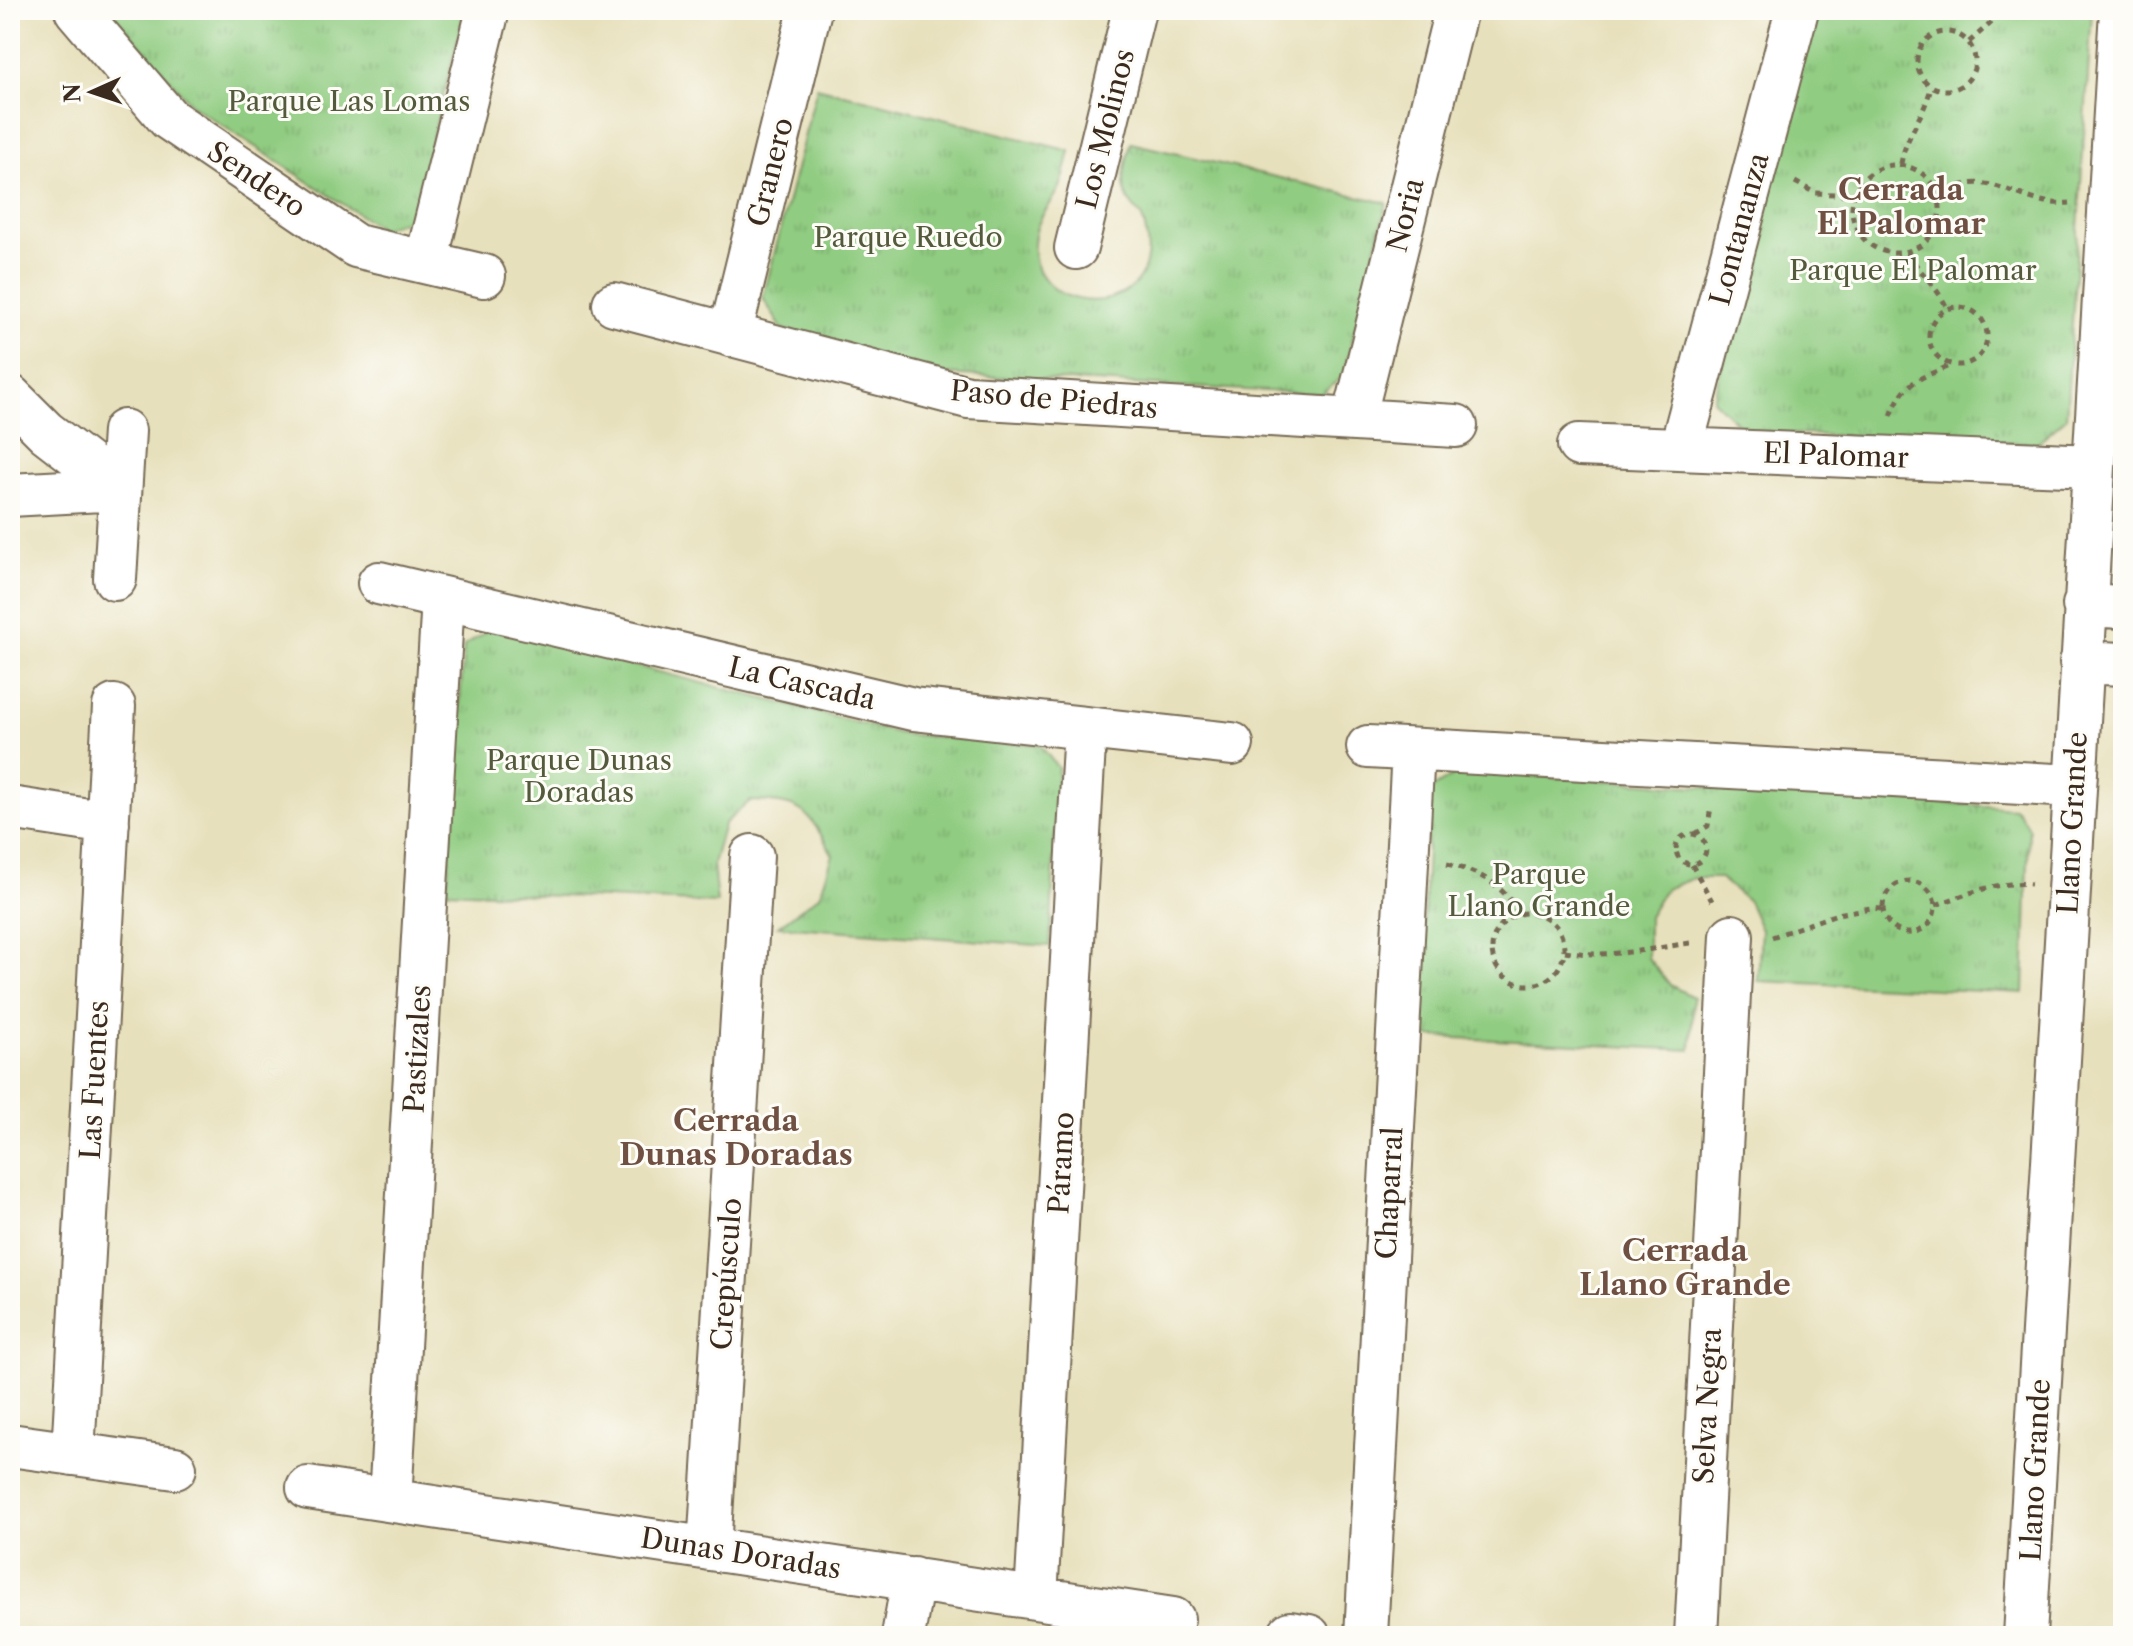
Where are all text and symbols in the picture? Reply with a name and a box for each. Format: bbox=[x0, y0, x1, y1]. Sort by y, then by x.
street label: Los Molinos bbox=[1069, 45, 1141, 213]
north arrow bbox=[52, 52, 132, 132]
text: N bbox=[59, 83, 87, 103]
park label: Parque Las Lomas bbox=[228, 84, 470, 118]
street label: Granero bbox=[740, 114, 800, 230]
street label: Sendero bbox=[201, 134, 313, 224]
street label: Lontananza bbox=[1702, 149, 1776, 309]
district label: Cerrada El Palomar bbox=[1817, 171, 1986, 242]
street label: Noria bbox=[1379, 174, 1431, 255]
park label: Parque Ruedo bbox=[813, 220, 1003, 254]
park label: Parque El Palomar bbox=[1789, 253, 2037, 287]
street label: Paso de Piedras bbox=[949, 373, 1159, 425]
street label: El Palomar bbox=[1762, 435, 1910, 475]
street label: La Cascada bbox=[725, 650, 879, 716]
street label: Llano Grande bbox=[2050, 731, 2094, 915]
park label: Parque Dunas Doradas bbox=[486, 743, 672, 809]
park label: Parque Llano Grande bbox=[1448, 857, 1630, 923]
street label: Pastizales bbox=[397, 984, 437, 1114]
street label: Las Fuentes bbox=[73, 1000, 115, 1160]
district label: Cerrada Dunas Doradas bbox=[619, 1102, 853, 1173]
street label: Páramo bbox=[1041, 1111, 1081, 1215]
street label: Chaparral bbox=[1369, 1126, 1409, 1260]
street label: Crepúsculo bbox=[704, 1197, 748, 1351]
district label: Cerrada Llano Grande bbox=[1579, 1232, 1791, 1303]
street label: Selva Negra bbox=[1686, 1327, 1728, 1485]
street label: Llano Grande bbox=[2013, 1378, 2057, 1562]
street label: Dunas Doradas bbox=[638, 1520, 844, 1586]

